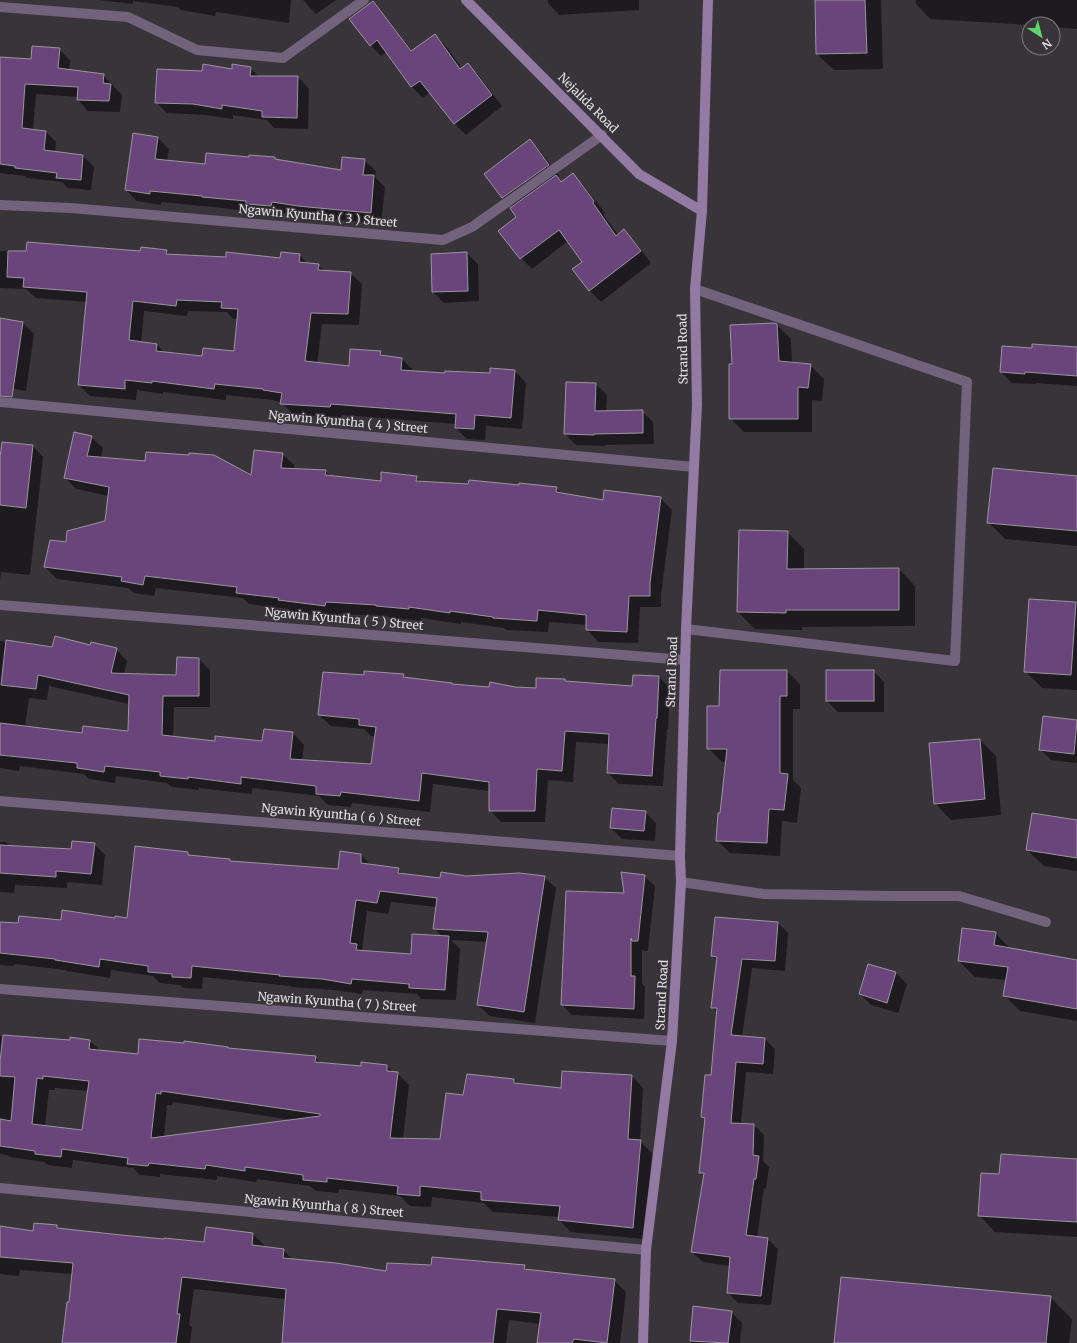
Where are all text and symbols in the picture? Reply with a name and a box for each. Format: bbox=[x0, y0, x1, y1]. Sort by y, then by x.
north arrow bbox=[1021, 16, 1061, 56]
text: N bbox=[1039, 36, 1055, 52]
street label: Nejalida Road bbox=[555, 69, 622, 136]
street label: Ngawin Kyuntha ( 3 ) Street bbox=[238, 201, 398, 230]
street label: Strand Road bbox=[674, 314, 691, 384]
street label: Ngawin Kyuntha ( 4 ) Street bbox=[268, 407, 429, 436]
street label: Ngawin Kyuntha ( 5 ) Street bbox=[264, 604, 425, 633]
street label: Strand Road bbox=[663, 636, 680, 708]
street label: Ngawin Kyuntha ( 6 ) Street bbox=[261, 800, 422, 829]
street label: Strand Road bbox=[652, 959, 671, 1031]
street label: Ngawin Kyuntha ( 7 ) Street bbox=[257, 988, 417, 1015]
street label: Ngawin Kyuntha ( 8 ) Street bbox=[244, 1191, 405, 1220]

